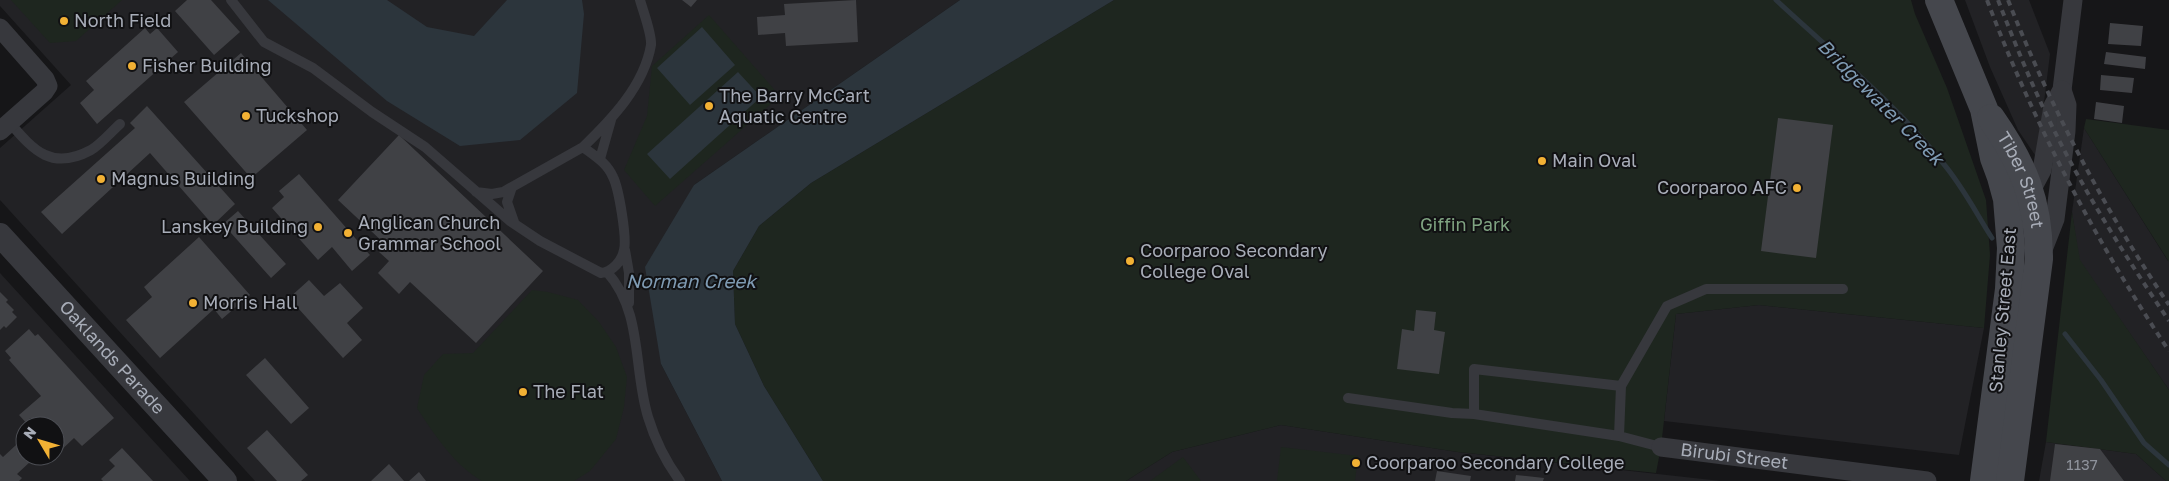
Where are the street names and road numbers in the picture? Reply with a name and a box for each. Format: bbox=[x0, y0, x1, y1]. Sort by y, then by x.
street label: Tiber Street bbox=[1993, 127, 2049, 230]
street label: Stanley Street East bbox=[1984, 227, 2020, 393]
street label: Oaklands Parade bbox=[55, 295, 170, 418]
street label: Birubi Street bbox=[1679, 438, 1790, 473]

